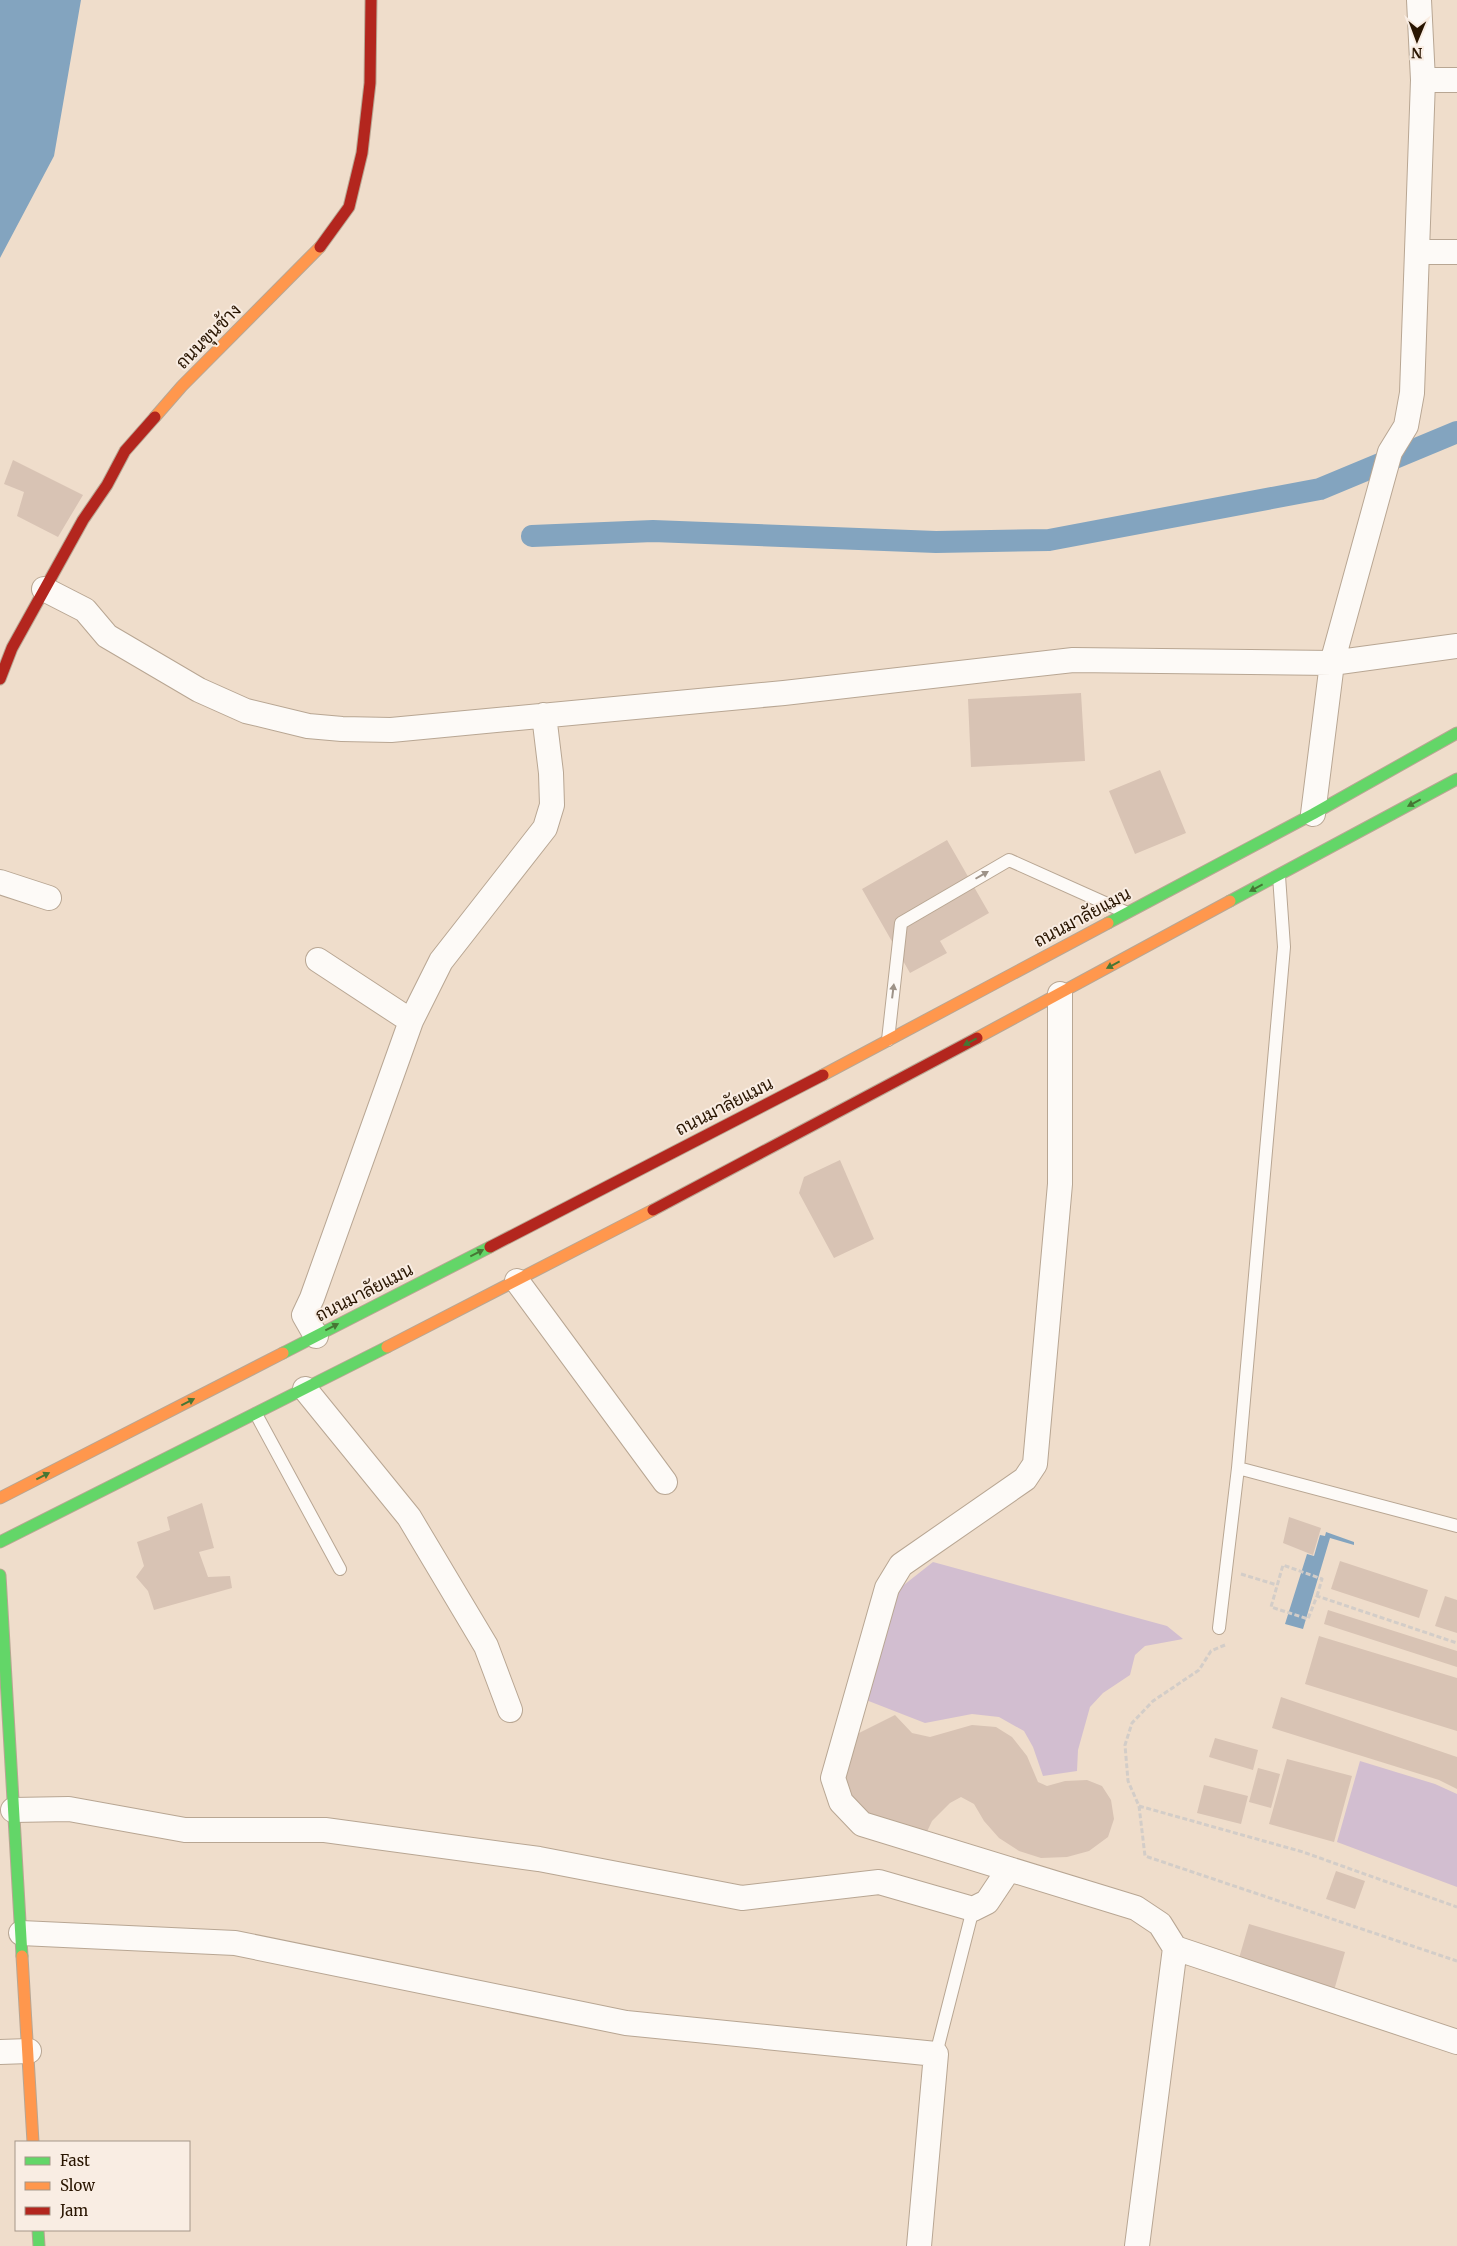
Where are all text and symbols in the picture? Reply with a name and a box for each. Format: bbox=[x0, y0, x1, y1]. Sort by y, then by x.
north arrow bbox=[1392, 15, 1442, 65]
text: N bbox=[1411, 44, 1422, 62]
street label: ถนนขุนช้าง bbox=[170, 298, 246, 374]
one-way arrow bbox=[1407, 798, 1421, 807]
one-way arrow bbox=[975, 871, 989, 880]
street label: ถนนมาลัยแมน bbox=[1029, 882, 1135, 952]
one-way arrow bbox=[1248, 884, 1263, 892]
one-way arrow bbox=[1106, 961, 1119, 970]
one-way arrow bbox=[889, 983, 897, 999]
one-way arrow bbox=[963, 1038, 976, 1047]
street label: ถนนมาลัยแมน bbox=[671, 1071, 777, 1141]
one-way arrow bbox=[470, 1249, 484, 1257]
street label: ถนนมาลัยแมน bbox=[311, 1257, 417, 1327]
one-way arrow bbox=[325, 1323, 340, 1331]
one-way arrow bbox=[181, 1398, 195, 1406]
one-way arrow bbox=[36, 1472, 51, 1480]
legend bbox=[15, 2141, 190, 2231]
text: Fast bbox=[60, 2151, 90, 2170]
text: Slow bbox=[60, 2176, 95, 2195]
text: Jam bbox=[59, 2201, 88, 2220]

